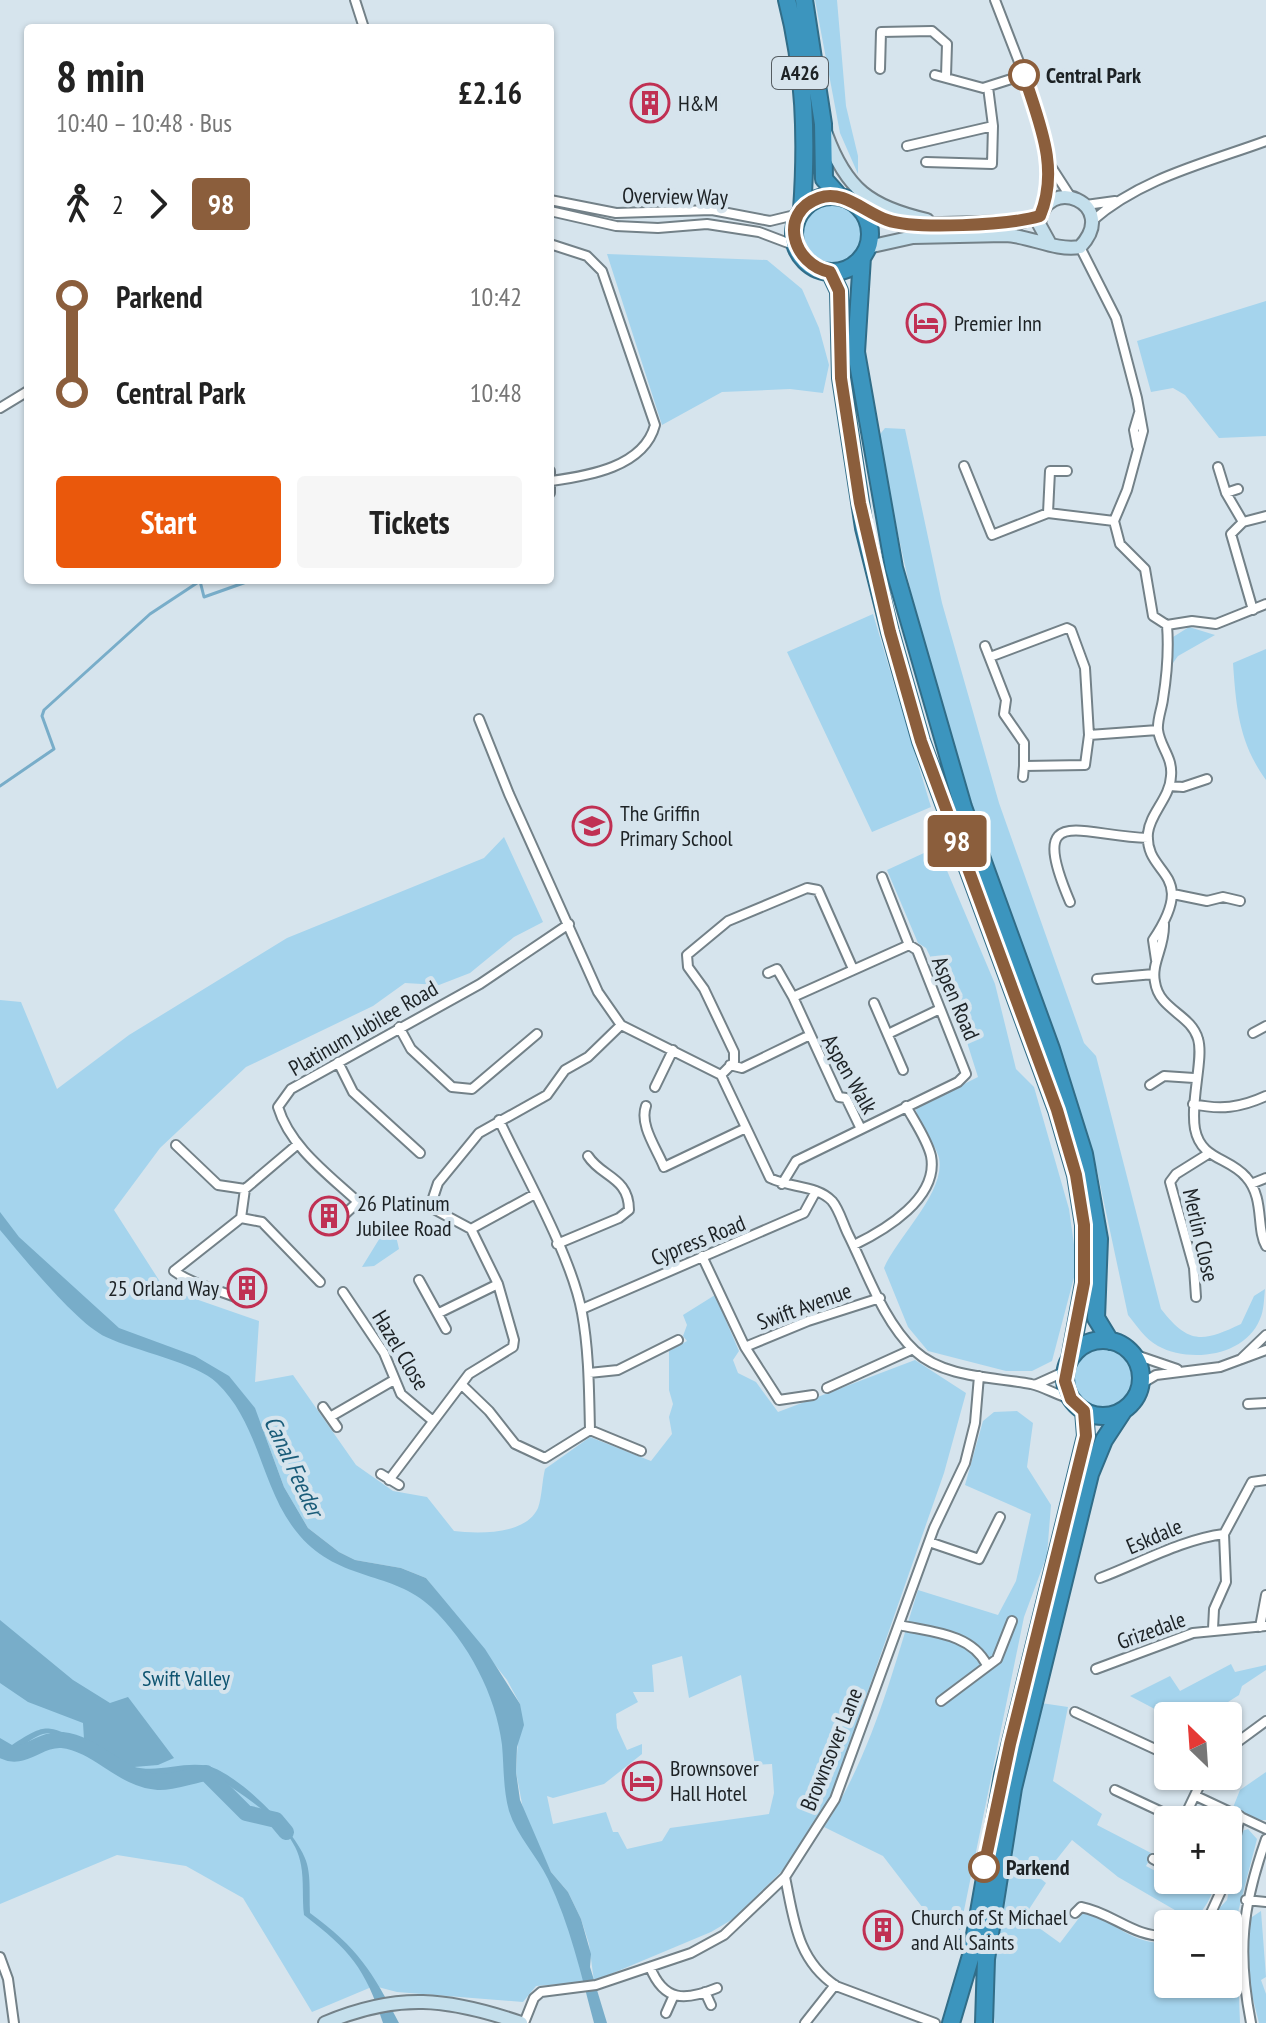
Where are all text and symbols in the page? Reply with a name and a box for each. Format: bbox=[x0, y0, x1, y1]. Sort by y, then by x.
text: 8 min bbox=[56, 47, 145, 104]
road number: A426 bbox=[772, 57, 828, 89]
marker: Central Park bbox=[1009, 60, 1039, 90]
place label: Central Park bbox=[1046, 61, 1142, 89]
text: £2.16 bbox=[458, 73, 522, 112]
building icon: H&M bbox=[629, 82, 671, 124]
place label: H&M bbox=[678, 89, 718, 117]
text: 10:40 – 10:48 · Bus bbox=[56, 106, 232, 139]
street label: Overview Way bbox=[622, 181, 729, 211]
icon: walk bbox=[56, 182, 100, 226]
icon: forward bbox=[136, 182, 180, 226]
text: 98 bbox=[208, 185, 234, 222]
text: 2 bbox=[112, 188, 124, 221]
text: Parkend bbox=[116, 277, 203, 316]
text: 10:42 bbox=[470, 280, 522, 313]
hotel icon: Premier Inn bbox=[905, 302, 947, 344]
place label: Premier Inn bbox=[954, 309, 1042, 337]
text: Central Park bbox=[116, 373, 246, 412]
text: 10:48 bbox=[470, 376, 522, 409]
button: Start bbox=[56, 476, 281, 568]
button: Tickets bbox=[297, 476, 522, 568]
place label: The Griffin Primary School bbox=[620, 799, 734, 852]
school or university icon: The Griffin Primary School bbox=[571, 805, 613, 847]
line badge: 98 bbox=[921, 815, 993, 867]
text: 98 bbox=[944, 822, 970, 859]
street label: Aspen Road bbox=[926, 952, 986, 1044]
street label: Platinum Jubilee Road bbox=[284, 974, 442, 1082]
street label: Aspen Walk bbox=[816, 1029, 884, 1119]
street label: Merlin Close bbox=[1177, 1186, 1225, 1284]
place label: 26 Platinum Jubilee Road bbox=[356, 1189, 452, 1242]
building icon: 26 Platinum Jubilee Road bbox=[308, 1195, 350, 1237]
street label: Cypress Road bbox=[647, 1208, 749, 1272]
building icon: 25 Orland Way bbox=[226, 1267, 268, 1309]
place label: 25 Orland Way bbox=[108, 1274, 220, 1302]
street label: Swift Avenue bbox=[753, 1276, 855, 1336]
street label: Hazel Close bbox=[366, 1305, 436, 1395]
water label: Canal Feeder bbox=[257, 1411, 332, 1524]
street label: Eskdale bbox=[1122, 1512, 1186, 1560]
street label: Grizedale bbox=[1113, 1605, 1189, 1655]
park label: Swift Valley bbox=[142, 1664, 231, 1692]
street label: Brownsover Lane bbox=[794, 1684, 868, 1814]
north arrow bbox=[1154, 1702, 1242, 1790]
map controls bbox=[1154, 1702, 1242, 1998]
place label: Brownsover Hall Hotel bbox=[670, 1754, 759, 1807]
hotel icon: Brownsover Hall Hotel bbox=[621, 1760, 663, 1802]
button: + bbox=[1154, 1806, 1242, 1894]
marker: Parkend bbox=[969, 1852, 999, 1882]
place label: Parkend bbox=[1006, 1853, 1070, 1881]
place label: Church of St Michael and All Saints bbox=[911, 1903, 1068, 1956]
building icon: Church of St Michael and All Saints bbox=[862, 1909, 904, 1951]
button: − bbox=[1154, 1910, 1242, 1998]

